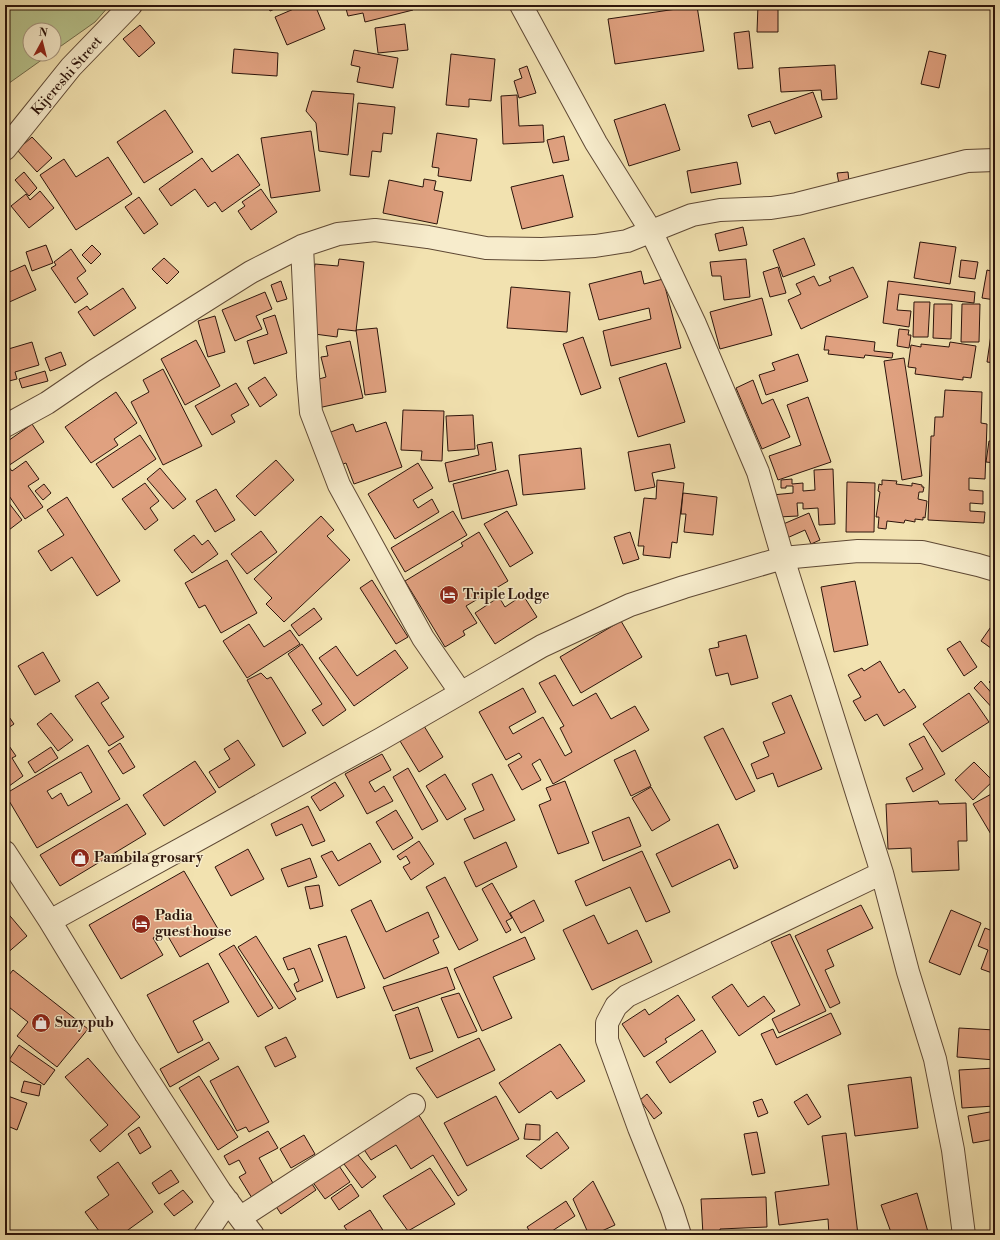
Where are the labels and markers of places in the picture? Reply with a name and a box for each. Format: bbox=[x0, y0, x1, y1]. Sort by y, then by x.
hotel icon: Triple Lodge bbox=[438, 584, 460, 606]
place label: Triple Lodge bbox=[463, 586, 550, 604]
shop icon: Pambila grosary bbox=[69, 847, 91, 869]
place label: Pambila grosary bbox=[94, 849, 204, 867]
place label: Padia guest house bbox=[155, 907, 232, 941]
hotel icon: Padia guest house bbox=[130, 913, 152, 935]
shop icon: Suzy pub bbox=[30, 1012, 52, 1034]
place label: Suzy pub bbox=[55, 1014, 114, 1032]

